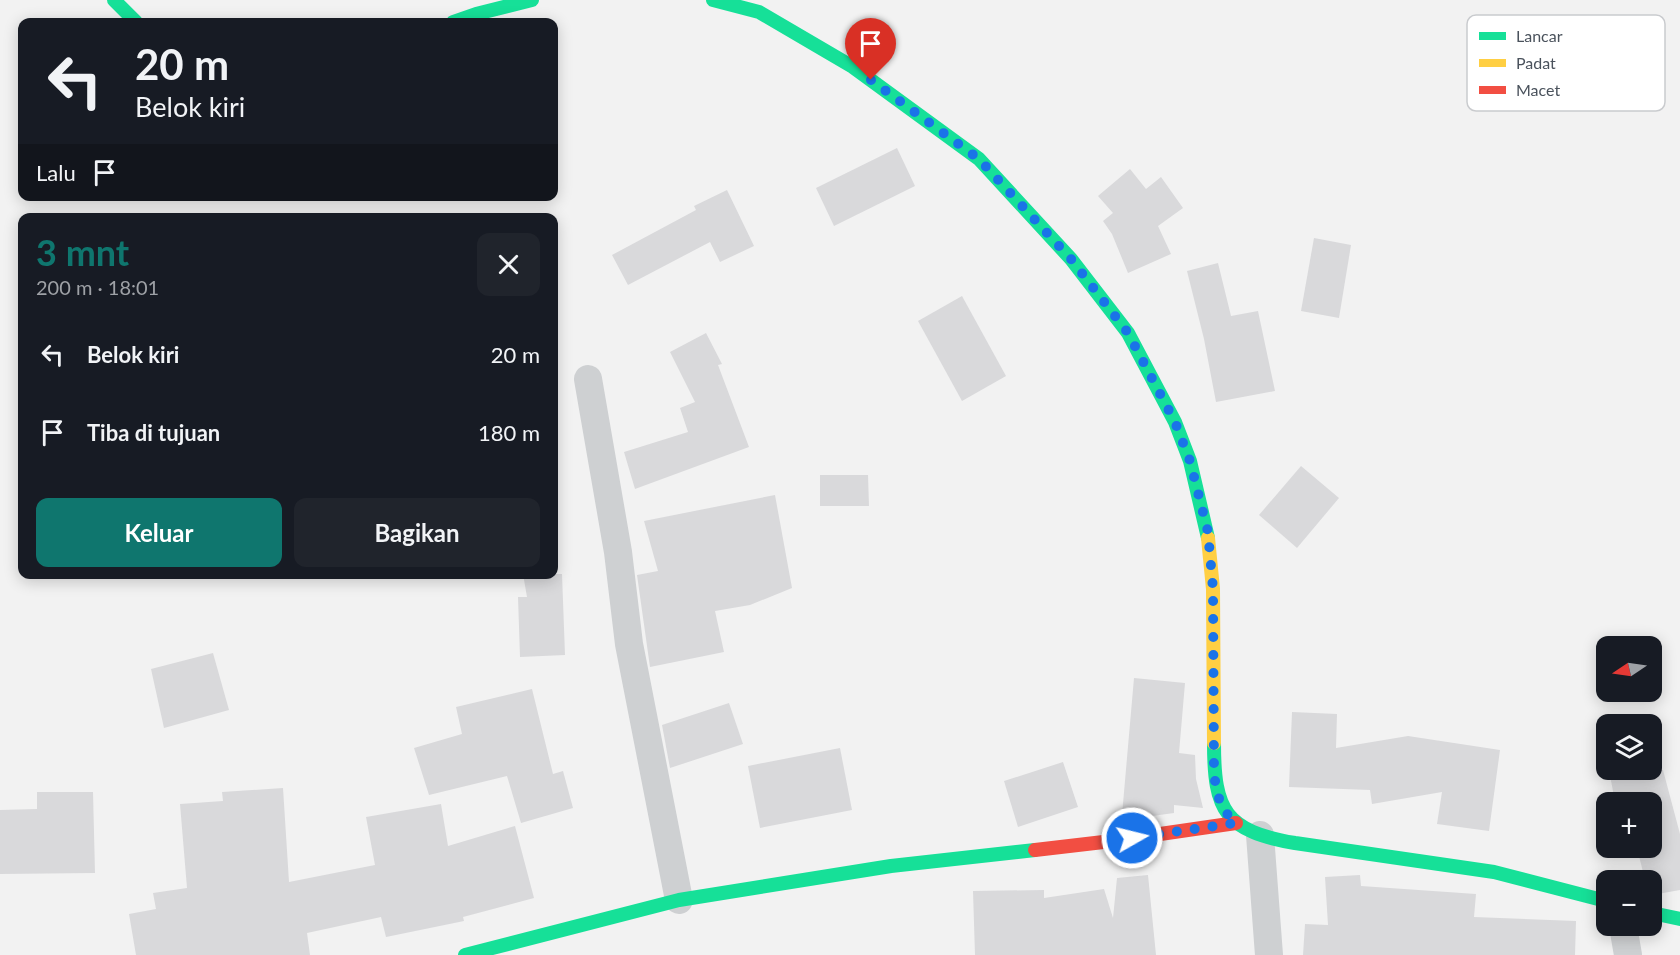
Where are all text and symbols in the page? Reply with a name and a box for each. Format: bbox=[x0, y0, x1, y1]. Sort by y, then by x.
legend bbox=[1467, 15, 1665, 111]
pin bbox=[845, 18, 896, 80]
text: Lancar bbox=[1516, 26, 1563, 45]
icon: arrive bbox=[854, 27, 887, 60]
text: 20 m bbox=[135, 39, 229, 89]
icon: left bbox=[36, 42, 114, 120]
text: Padat bbox=[1516, 53, 1556, 72]
text: Macet bbox=[1516, 80, 1560, 99]
text: Belok kiri bbox=[135, 90, 245, 123]
icon: arrive bbox=[88, 156, 121, 189]
text: Lalu bbox=[36, 159, 76, 186]
text: 3 mnt bbox=[36, 230, 129, 274]
button: close bbox=[477, 233, 540, 296]
text: 200 m · 18:01 bbox=[36, 275, 159, 299]
icon: left bbox=[36, 338, 69, 371]
text: Belok kiri bbox=[87, 341, 179, 368]
text: 20 m bbox=[491, 341, 540, 368]
icon: arrive bbox=[36, 416, 69, 449]
text: Tiba di tujuan bbox=[87, 419, 220, 446]
text: 180 m bbox=[478, 419, 540, 446]
button: Keluar bbox=[36, 498, 282, 567]
button: Bagikan bbox=[294, 498, 540, 567]
north arrow bbox=[1596, 636, 1662, 702]
map controls bbox=[1596, 636, 1662, 936]
button: layers bbox=[1596, 714, 1662, 780]
button: + bbox=[1596, 792, 1662, 858]
position arrow bbox=[1100, 806, 1164, 870]
button: − bbox=[1596, 870, 1662, 936]

